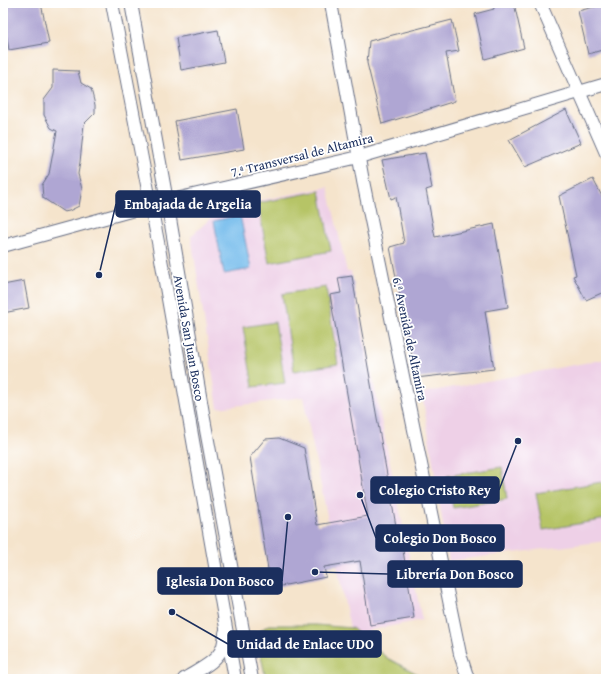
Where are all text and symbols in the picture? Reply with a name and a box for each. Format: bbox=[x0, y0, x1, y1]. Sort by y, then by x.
street label: 7.ª Transversal de Altamira bbox=[229, 128, 376, 182]
callout: Embajada de Argelia bbox=[116, 191, 260, 217]
text: Embajada de Argelia bbox=[124, 194, 253, 214]
street label: Avenida San Juan Bosco bbox=[169, 273, 210, 403]
street label: 6.ª Avenida de Altamira bbox=[388, 275, 433, 403]
callout: Colegio Cristo Rey bbox=[371, 477, 499, 503]
text: Colegio Cristo Rey bbox=[379, 480, 492, 500]
callout: Colegio Don Bosco bbox=[376, 525, 504, 551]
text: Colegio Don Bosco bbox=[384, 528, 497, 548]
callout: Librería Don Bosco bbox=[388, 561, 522, 587]
text: Librería Don Bosco bbox=[396, 564, 514, 584]
callout: Iglesia Don Bosco bbox=[158, 568, 282, 594]
text: Iglesia Don Bosco bbox=[166, 571, 274, 591]
callout: Unidad de Enlace UDO bbox=[228, 631, 381, 657]
text: Unidad de Enlace UDO bbox=[236, 634, 374, 654]

